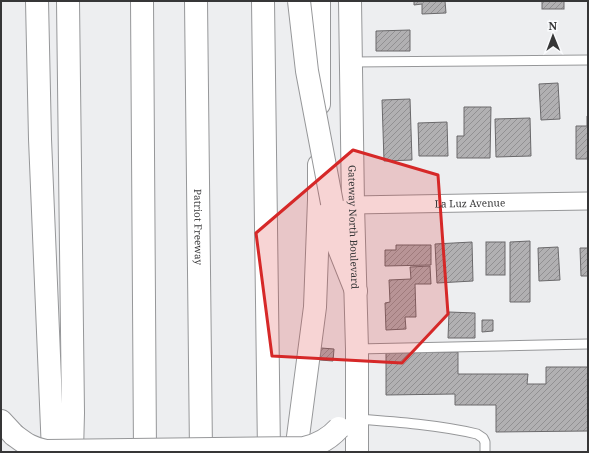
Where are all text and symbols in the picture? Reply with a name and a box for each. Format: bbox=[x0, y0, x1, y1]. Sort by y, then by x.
north arrow bbox=[533, 16, 573, 56]
text: N bbox=[548, 18, 558, 33]
street label: Gateway North Boulevard bbox=[345, 165, 362, 289]
street label: Patriot Freeway bbox=[191, 189, 206, 265]
street label: La Luz Avenue bbox=[435, 195, 505, 211]

